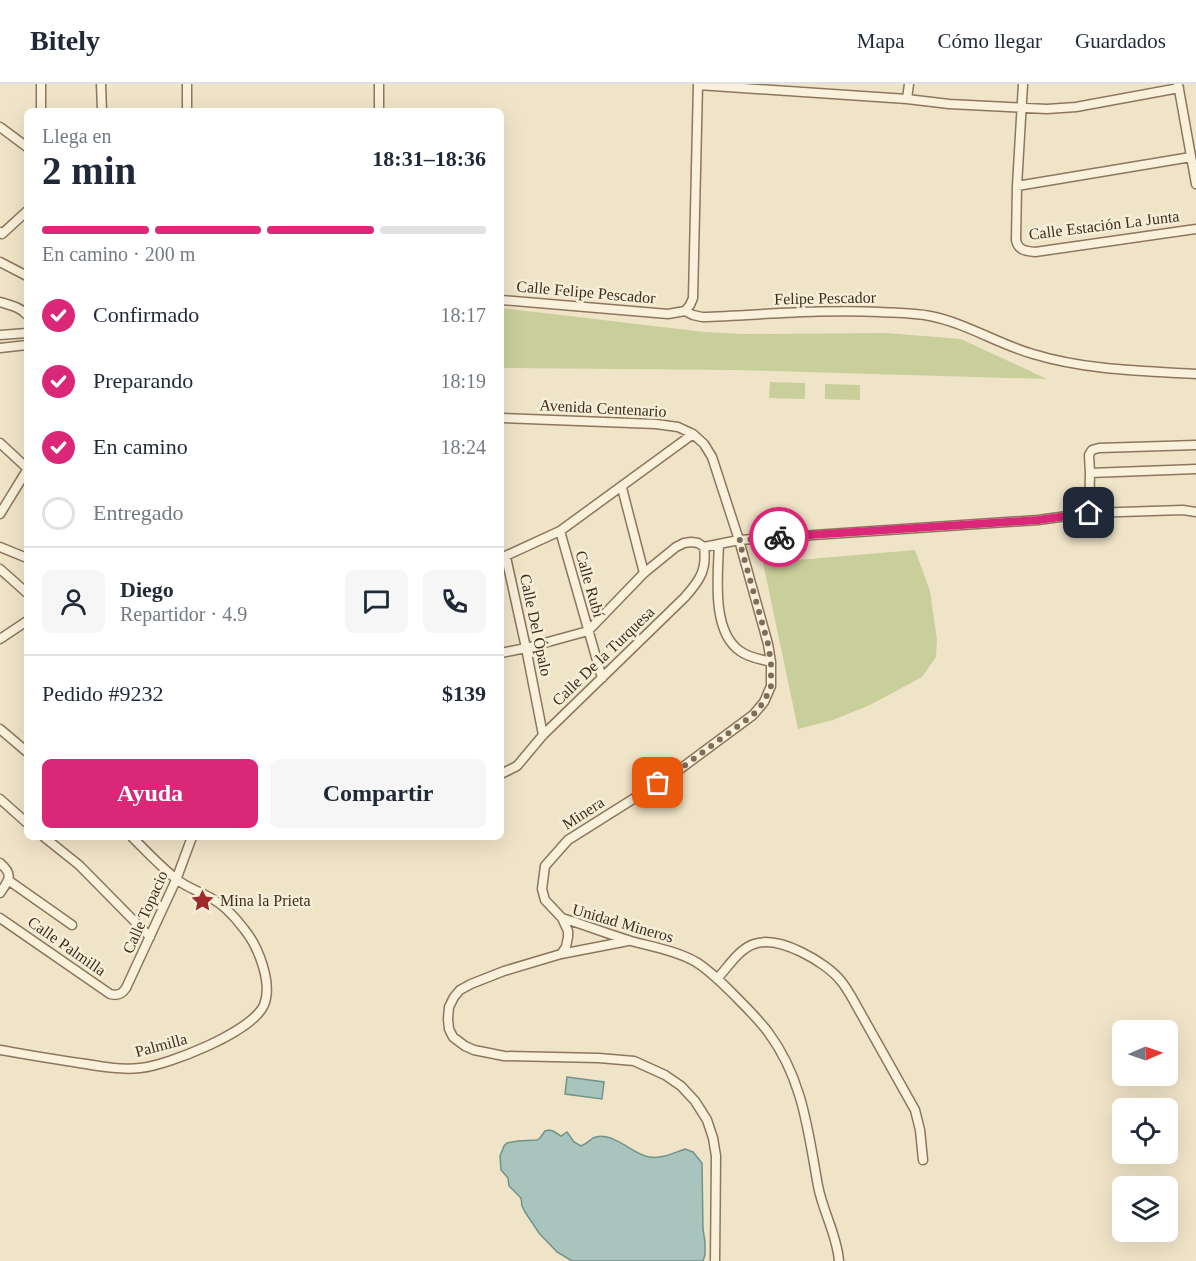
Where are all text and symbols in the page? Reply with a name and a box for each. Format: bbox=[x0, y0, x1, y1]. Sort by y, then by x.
text: Bitely bbox=[30, 25, 100, 56]
text: Mapa bbox=[857, 29, 905, 53]
text: Cómo llegar bbox=[938, 29, 1042, 53]
text: Guardados bbox=[1075, 29, 1166, 53]
text: Llega en bbox=[42, 125, 111, 147]
text: 18:31–18:36 bbox=[372, 146, 486, 171]
text: 2 min bbox=[42, 149, 136, 192]
street label: Calle Estación La Junta bbox=[1028, 207, 1180, 243]
text: En camino · 200 m bbox=[42, 243, 195, 265]
street label: Calle Felipe Pescador bbox=[516, 277, 657, 308]
street label: Felipe Pescador bbox=[774, 289, 877, 308]
icon: check bbox=[42, 299, 75, 332]
text: Confirmado bbox=[93, 302, 199, 327]
text: 18:17 bbox=[440, 304, 486, 326]
icon: check bbox=[42, 365, 75, 398]
text: Preparando bbox=[93, 368, 193, 393]
text: 18:19 bbox=[440, 370, 486, 392]
street label: Avenida Centenario bbox=[539, 396, 667, 420]
icon: check bbox=[42, 431, 75, 464]
text: En camino bbox=[93, 434, 188, 459]
text: 18:24 bbox=[440, 436, 486, 458]
pin bbox=[1063, 487, 1114, 538]
icon: home bbox=[1072, 496, 1105, 529]
text: Entregado bbox=[93, 500, 183, 525]
courier bbox=[749, 507, 809, 567]
icon: bike bbox=[763, 521, 796, 554]
street label: Calle Rubí bbox=[572, 549, 608, 620]
button: person bbox=[42, 570, 105, 633]
button: chat bbox=[345, 570, 408, 633]
button: phone bbox=[423, 570, 486, 633]
street label: Calle Del Ópalo bbox=[516, 572, 556, 678]
text: Diego bbox=[120, 577, 174, 602]
text: Repartidor · 4.9 bbox=[120, 603, 247, 625]
street label: Calle De la Turquesa bbox=[549, 603, 658, 710]
text: Pedido #9232 bbox=[42, 681, 164, 706]
text: $139 bbox=[442, 681, 486, 706]
pin bbox=[632, 757, 683, 808]
button: Ayuda bbox=[42, 759, 258, 828]
button: Compartir bbox=[270, 759, 486, 828]
icon: bag bbox=[641, 766, 674, 799]
street label: Minera bbox=[559, 793, 607, 833]
street label: Calle Topacio bbox=[119, 868, 172, 956]
place icon: Mina la Prieta bbox=[189, 887, 215, 913]
place label: Mina la Prieta bbox=[220, 892, 311, 909]
street label: Unidad Mineros bbox=[570, 900, 676, 946]
street label: Calle Palmilla bbox=[25, 913, 109, 979]
north arrow bbox=[1112, 1020, 1178, 1086]
map controls bbox=[1112, 1020, 1178, 1242]
street label: Palmilla bbox=[133, 1030, 189, 1060]
button: locate bbox=[1112, 1098, 1178, 1164]
button: layers bbox=[1112, 1176, 1178, 1242]

